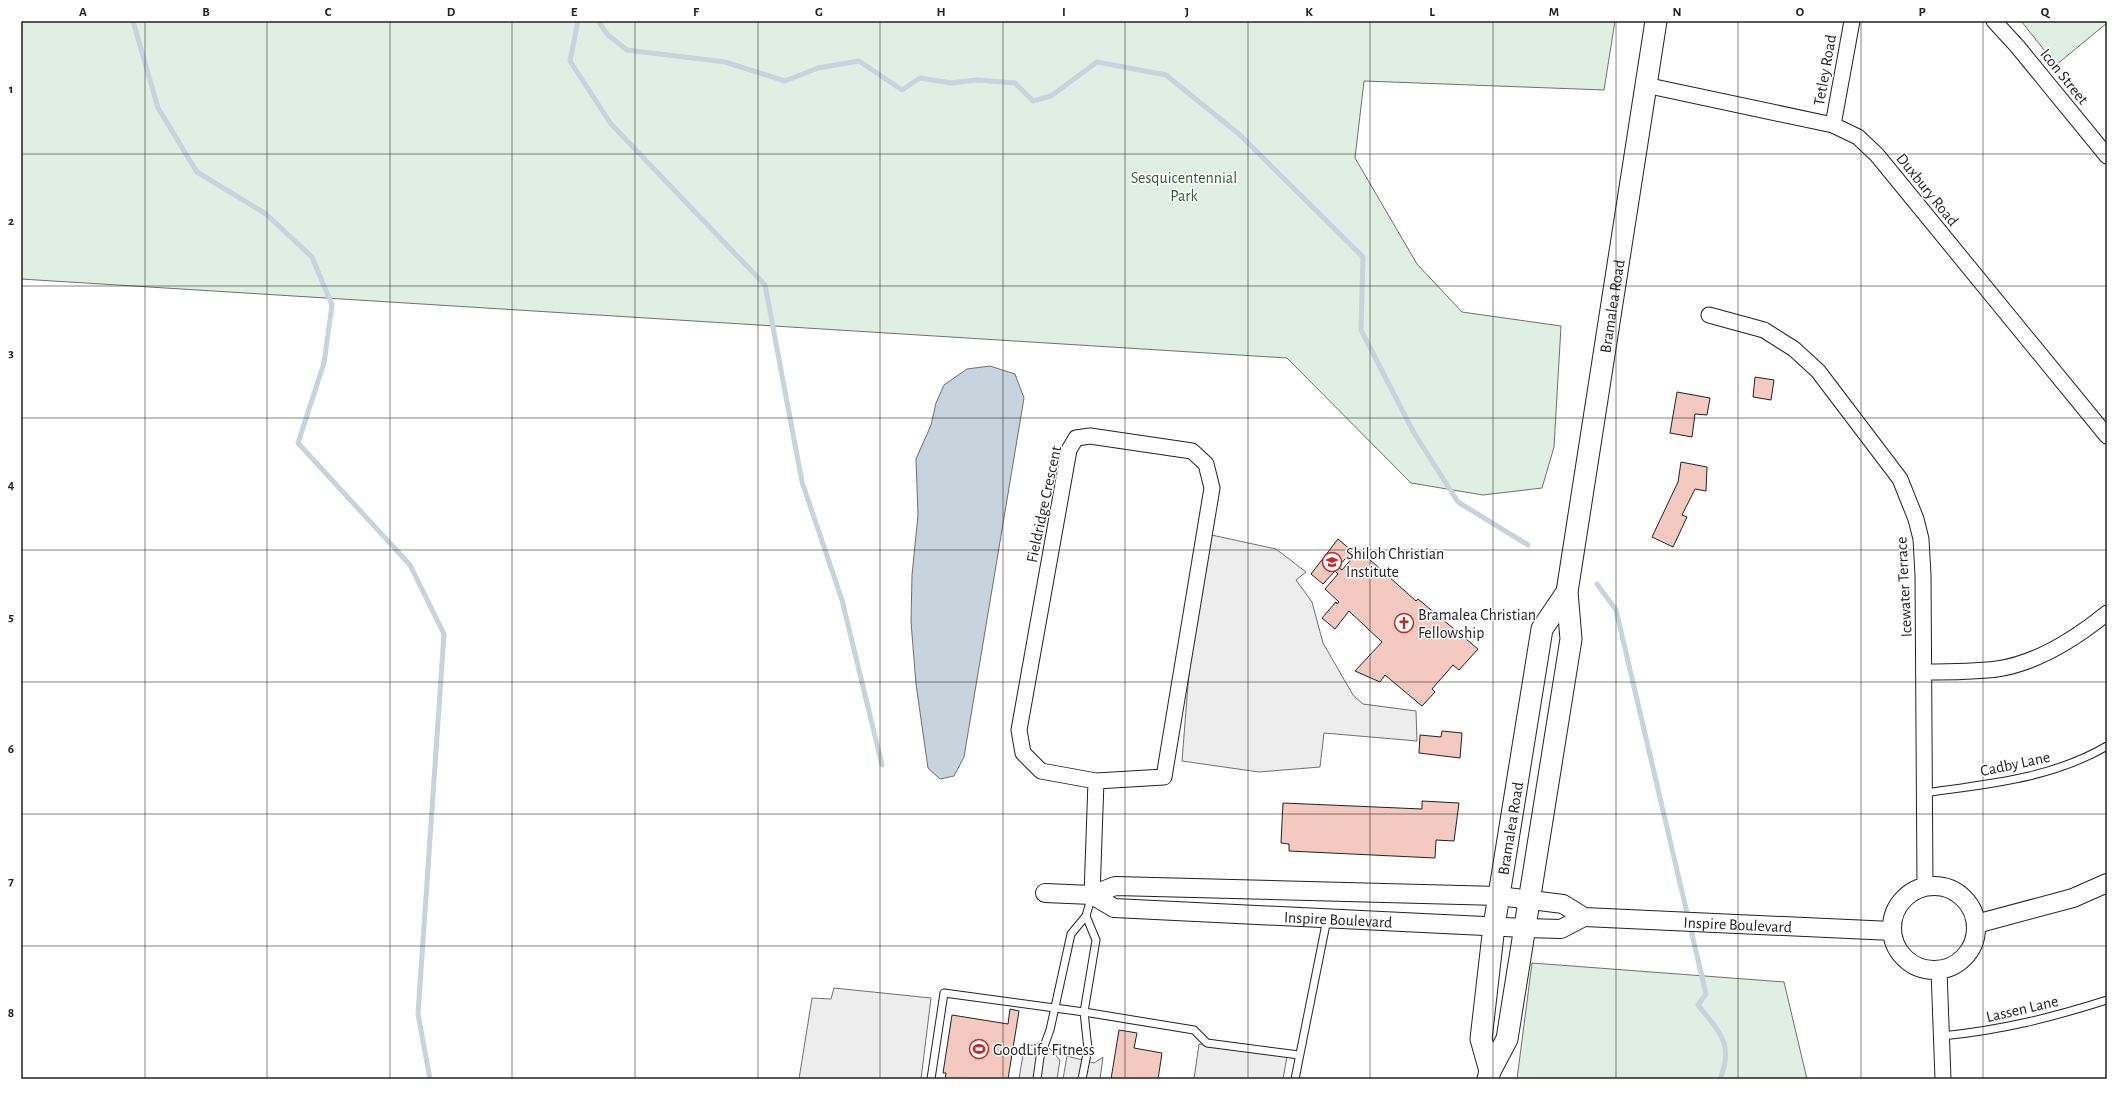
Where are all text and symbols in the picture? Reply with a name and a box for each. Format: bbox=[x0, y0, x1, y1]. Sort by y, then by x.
text: A bbox=[79, 6, 87, 19]
text: B bbox=[202, 6, 210, 19]
text: C bbox=[325, 6, 332, 19]
text: D bbox=[447, 6, 456, 19]
text: E bbox=[571, 6, 578, 19]
text: F bbox=[693, 6, 700, 19]
text: G bbox=[815, 6, 823, 19]
text: H bbox=[936, 6, 946, 19]
text: I bbox=[1062, 6, 1066, 19]
text: J bbox=[1185, 6, 1189, 19]
text: K bbox=[1305, 6, 1313, 19]
text: L bbox=[1429, 6, 1435, 19]
text: M bbox=[1549, 6, 1559, 19]
text: N bbox=[1672, 6, 1682, 19]
text: O bbox=[1796, 6, 1805, 19]
text: P bbox=[1918, 6, 1926, 19]
text: Q bbox=[2041, 6, 2051, 19]
street label: Tetley Road bbox=[1811, 33, 1840, 107]
street label: Icon Street bbox=[2037, 46, 2091, 107]
text: 1 bbox=[9, 83, 13, 96]
street label: Duxbury Road bbox=[1892, 150, 1961, 230]
park label: Sesquicentennial Park bbox=[1131, 170, 1237, 204]
text: 2 bbox=[8, 215, 14, 228]
street label: Bramalea Road bbox=[1597, 259, 1628, 354]
text: 3 bbox=[8, 347, 14, 360]
street label: Fieldridge Crescent bbox=[1024, 444, 1064, 564]
text: 4 bbox=[8, 479, 15, 492]
street label: Icewater Terrace bbox=[1893, 536, 1915, 638]
place label: Shiloh Christian Institute bbox=[1346, 546, 1444, 580]
school or university icon: Shiloh Christian Institute bbox=[1321, 551, 1343, 573]
place label: Bramalea Christian Fellowship bbox=[1418, 607, 1536, 641]
text: 5 bbox=[8, 611, 14, 624]
church icon: Bramalea Christian Fellowship bbox=[1393, 612, 1415, 634]
text: 6 bbox=[8, 743, 14, 756]
street label: Cadby Lane bbox=[1979, 749, 2052, 780]
street label: Bramalea Road bbox=[1495, 781, 1526, 876]
text: 7 bbox=[8, 875, 14, 888]
street label: Inspire Boulevard bbox=[1284, 909, 1393, 931]
street label: Inspire Boulevard bbox=[1683, 915, 1792, 935]
street label: Lassen Lane bbox=[1985, 993, 2060, 1025]
text: 8 bbox=[8, 1007, 14, 1020]
sports icon: GoodLife Fitness bbox=[968, 1038, 990, 1060]
place label: GoodLife Fitness bbox=[993, 1042, 1095, 1058]

